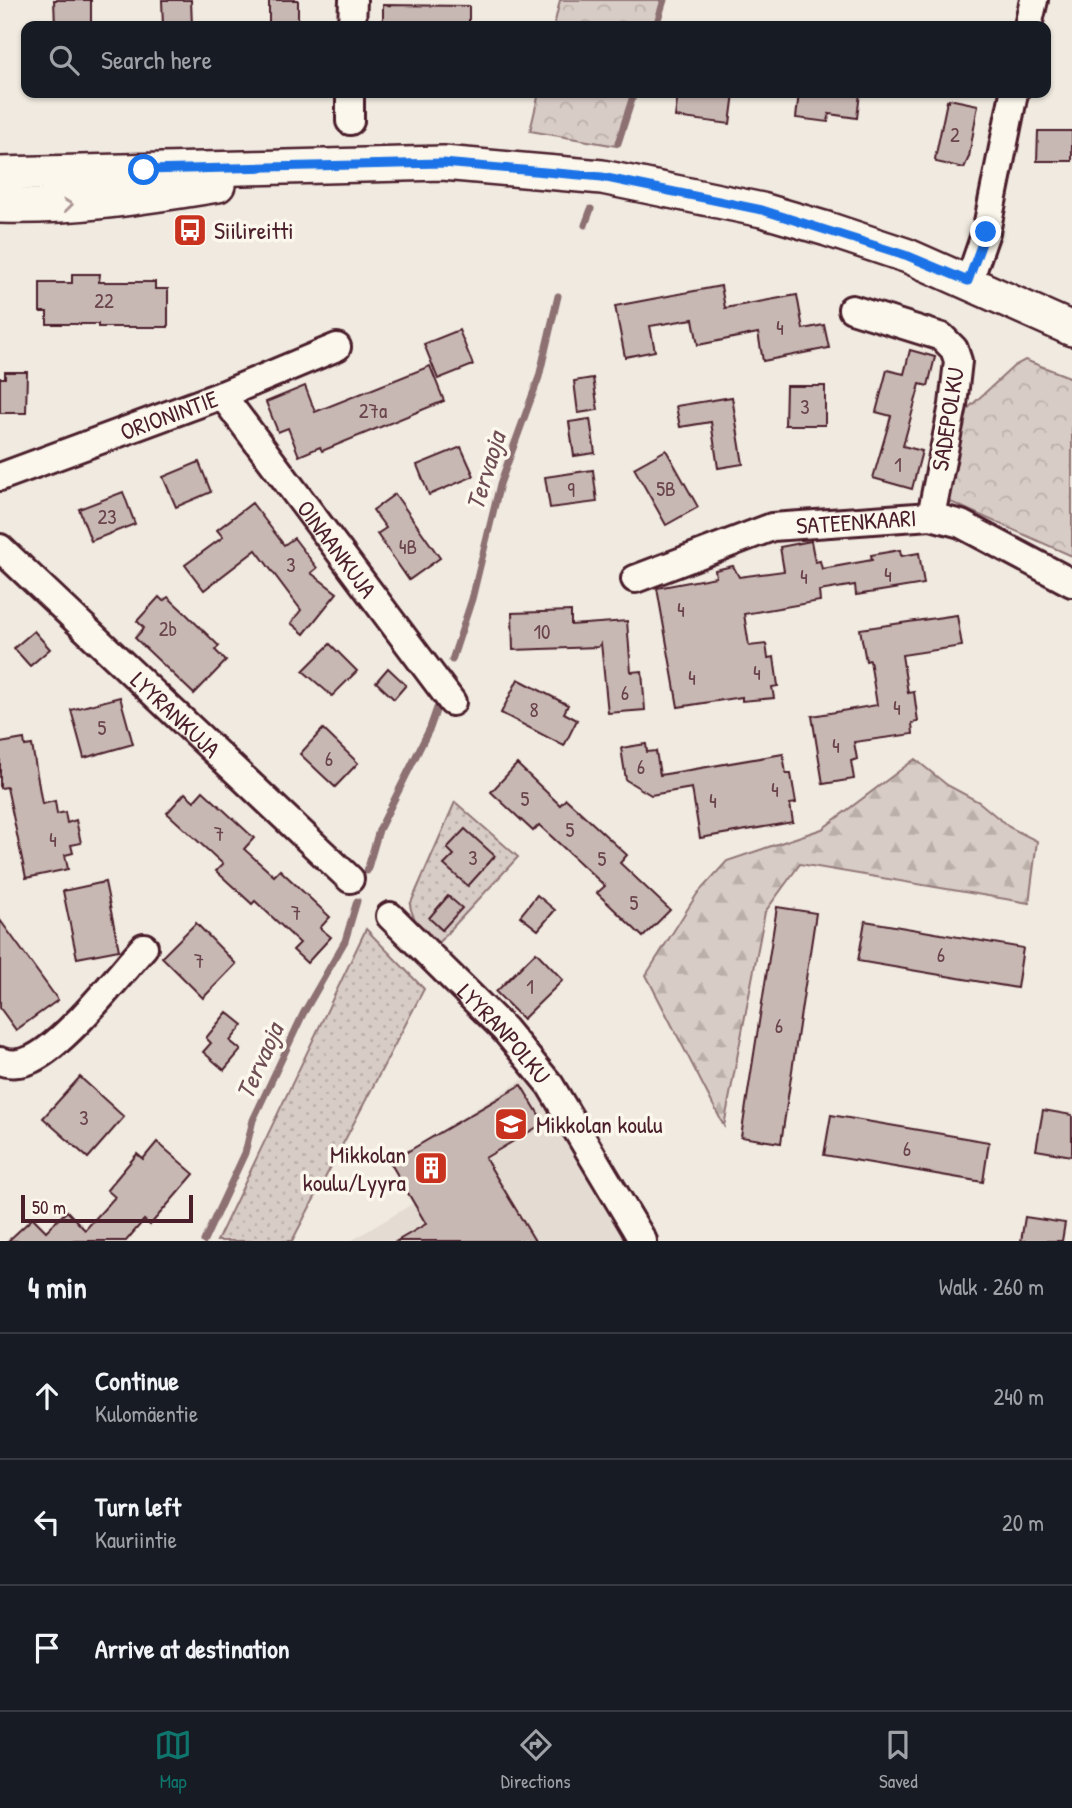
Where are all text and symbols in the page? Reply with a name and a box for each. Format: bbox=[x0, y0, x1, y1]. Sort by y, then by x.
search box bbox=[21, 21, 1051, 98]
icon: search bbox=[45, 41, 83, 79]
text: Search here bbox=[101, 42, 212, 77]
house number: 2 bbox=[950, 120, 960, 149]
route start bbox=[128, 154, 159, 185]
one-way arrow bbox=[63, 198, 74, 213]
bus stop icon: Siilireitti bbox=[171, 211, 209, 249]
place label: Siilireitti bbox=[214, 214, 294, 246]
route end bbox=[970, 216, 1001, 247]
house number: 22 bbox=[94, 286, 114, 315]
house number: 4 bbox=[776, 313, 784, 342]
street label: SADEPOLKU bbox=[923, 365, 971, 473]
street label: ORIONINTIE bbox=[115, 382, 223, 447]
house number: 3 bbox=[800, 392, 810, 421]
house number: 27a bbox=[359, 396, 387, 425]
water label: Tervaoja bbox=[457, 425, 514, 514]
house number: 1 bbox=[894, 450, 902, 479]
house number: 5B bbox=[656, 474, 676, 503]
house number: 9 bbox=[567, 475, 575, 504]
street label: OINAANKUJA bbox=[290, 493, 384, 604]
street label: SATEENKAARI bbox=[795, 501, 917, 541]
house number: 23 bbox=[97, 502, 117, 531]
house number: 4B bbox=[399, 532, 417, 561]
house number: 3 bbox=[286, 550, 296, 579]
house number: 4 bbox=[884, 560, 892, 589]
house number: 4 bbox=[800, 562, 808, 591]
house number: 4 bbox=[677, 595, 685, 624]
house number: 2b bbox=[159, 614, 177, 643]
house number: 10 bbox=[533, 617, 551, 646]
house number: 4 bbox=[753, 658, 761, 687]
house number: 4 bbox=[688, 663, 696, 692]
street label: LYYRANKUJA bbox=[124, 664, 228, 765]
house number: 6 bbox=[621, 678, 629, 707]
house number: 4 bbox=[893, 693, 901, 722]
house number: 8 bbox=[529, 695, 539, 724]
house number: 5 bbox=[98, 713, 107, 742]
house number: 4 bbox=[832, 731, 840, 760]
house number: 6 bbox=[325, 744, 333, 773]
house number: 6 bbox=[637, 752, 645, 781]
house number: 4 bbox=[771, 775, 779, 804]
house number: 5 bbox=[521, 784, 530, 813]
house number: 4 bbox=[709, 786, 717, 815]
house number: 5 bbox=[566, 815, 575, 844]
house number: 7 bbox=[214, 819, 224, 848]
house number: 4 bbox=[49, 825, 57, 854]
house number: 3 bbox=[468, 843, 478, 872]
house number: 5 bbox=[598, 844, 607, 873]
house number: 5 bbox=[630, 888, 639, 917]
house number: 7 bbox=[291, 898, 301, 927]
house number: 6 bbox=[937, 940, 945, 969]
house number: 7 bbox=[194, 946, 204, 975]
house number: 1 bbox=[526, 972, 534, 1001]
street label: LYYRANPOLKU bbox=[451, 976, 558, 1090]
house number: 6 bbox=[775, 1011, 783, 1040]
water label: Tervaoja bbox=[227, 1015, 292, 1105]
house number: 3 bbox=[79, 1103, 89, 1132]
school or university icon: Mikkolan koulu bbox=[492, 1105, 530, 1143]
place label: Mikkolan koulu bbox=[536, 1108, 663, 1140]
house number: 6 bbox=[903, 1134, 911, 1163]
place label: Mikkolan koulu/Lyyra bbox=[303, 1138, 406, 1198]
building icon: Mikkolan koulu/Lyyra bbox=[412, 1149, 450, 1187]
scale bar bbox=[21, 1192, 192, 1224]
text: 50 m bbox=[32, 1194, 66, 1220]
text: 4 min bbox=[28, 1267, 87, 1307]
text: Walk · 260 m bbox=[939, 1271, 1044, 1302]
text: Continue bbox=[95, 1363, 179, 1398]
icon: ahead bbox=[28, 1377, 66, 1415]
text: 240 m bbox=[993, 1381, 1044, 1412]
text: Kulomäentie bbox=[95, 1398, 198, 1429]
text: Turn left bbox=[95, 1489, 181, 1524]
icon: left bbox=[28, 1503, 66, 1541]
text: 20 m bbox=[1002, 1507, 1044, 1538]
text: Kauriintie bbox=[95, 1524, 177, 1555]
icon: arrive bbox=[28, 1629, 66, 1667]
text: Arrive at destination bbox=[95, 1631, 290, 1666]
tab: Map bbox=[154, 1726, 192, 1794]
tab: Directions bbox=[501, 1726, 571, 1794]
tab: Saved bbox=[879, 1726, 918, 1794]

